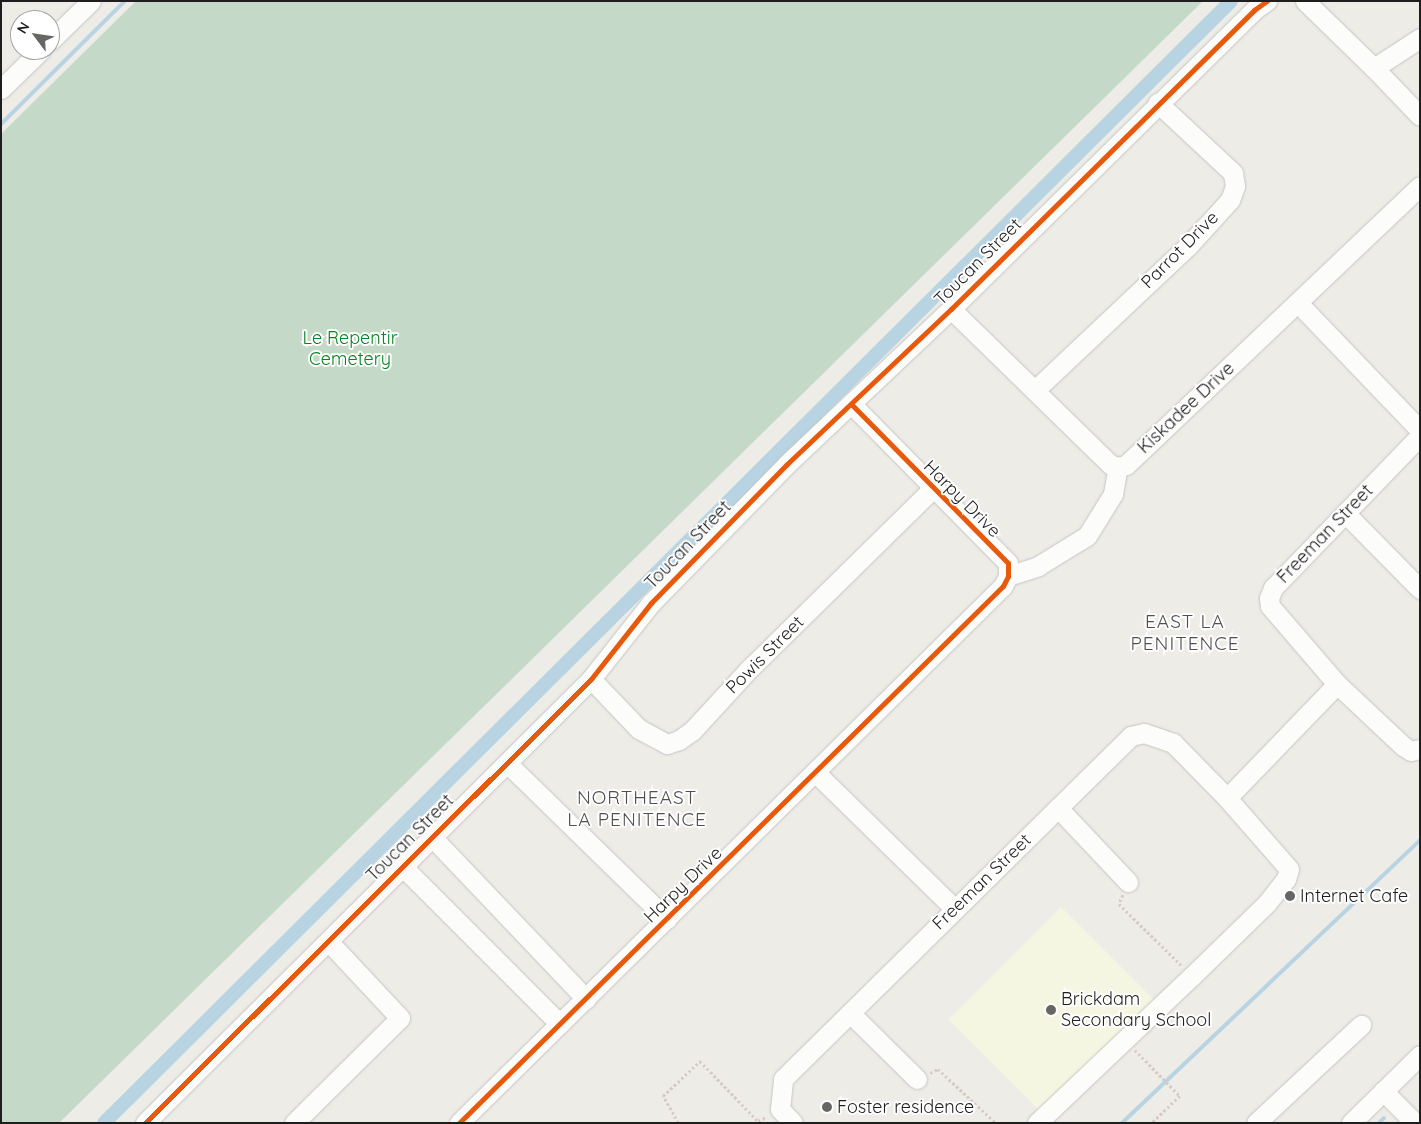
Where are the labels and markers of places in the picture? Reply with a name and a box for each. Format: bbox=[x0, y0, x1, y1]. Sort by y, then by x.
place label: Internet Cafe bbox=[1300, 885, 1408, 907]
marker: Internet Cafe bbox=[1284, 890, 1296, 902]
place label: Brickdam Secondary School bbox=[1061, 989, 1211, 1032]
marker: Brickdam Secondary School bbox=[1045, 1004, 1057, 1016]
place label: Foster residence bbox=[837, 1096, 974, 1118]
marker: Foster residence bbox=[821, 1101, 833, 1113]

